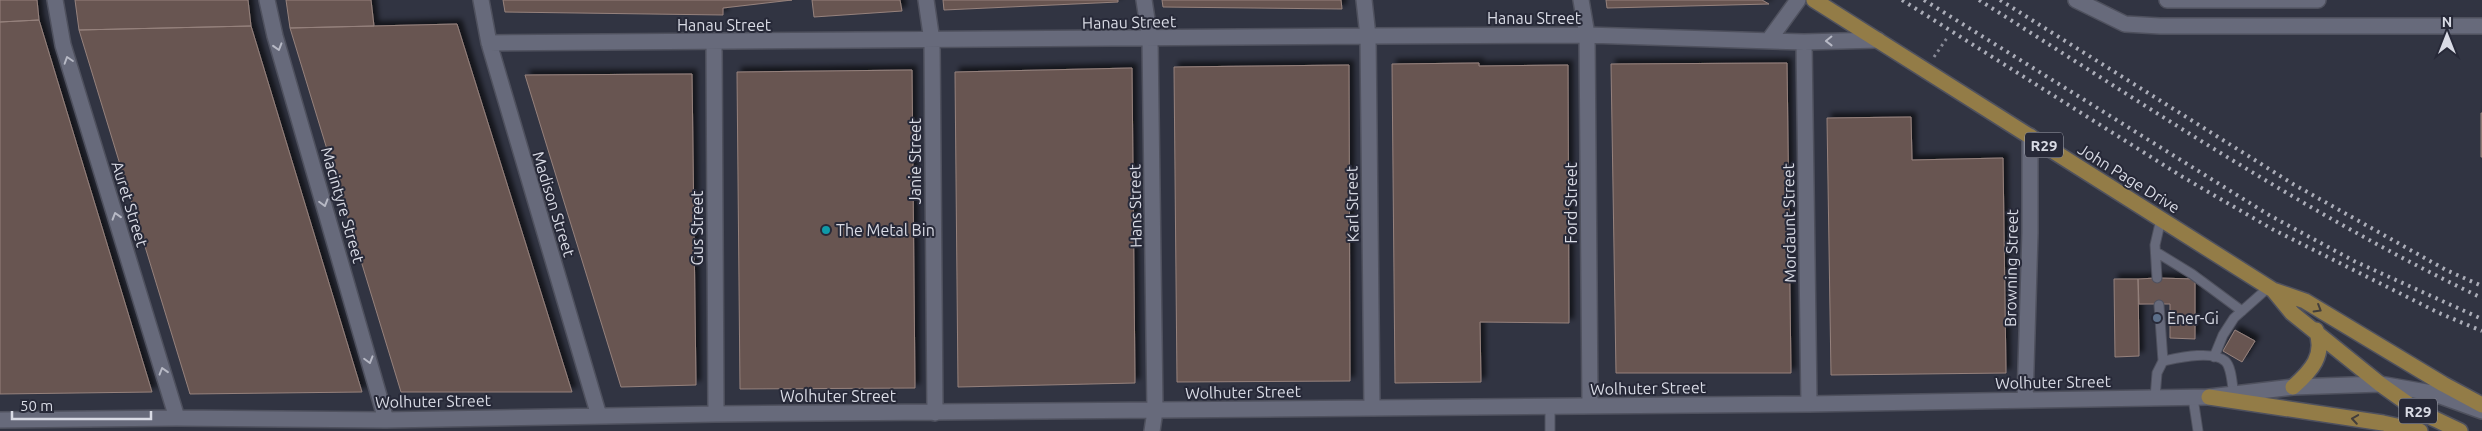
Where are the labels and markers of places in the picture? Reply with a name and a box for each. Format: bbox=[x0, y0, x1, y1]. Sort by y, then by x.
place label: The Metal Bin bbox=[836, 221, 935, 239]
marker: The Metal Bin bbox=[820, 224, 832, 236]
place label: Ener-Gi bbox=[2167, 309, 2219, 327]
marker: Ener-Gi bbox=[2151, 312, 2163, 324]

